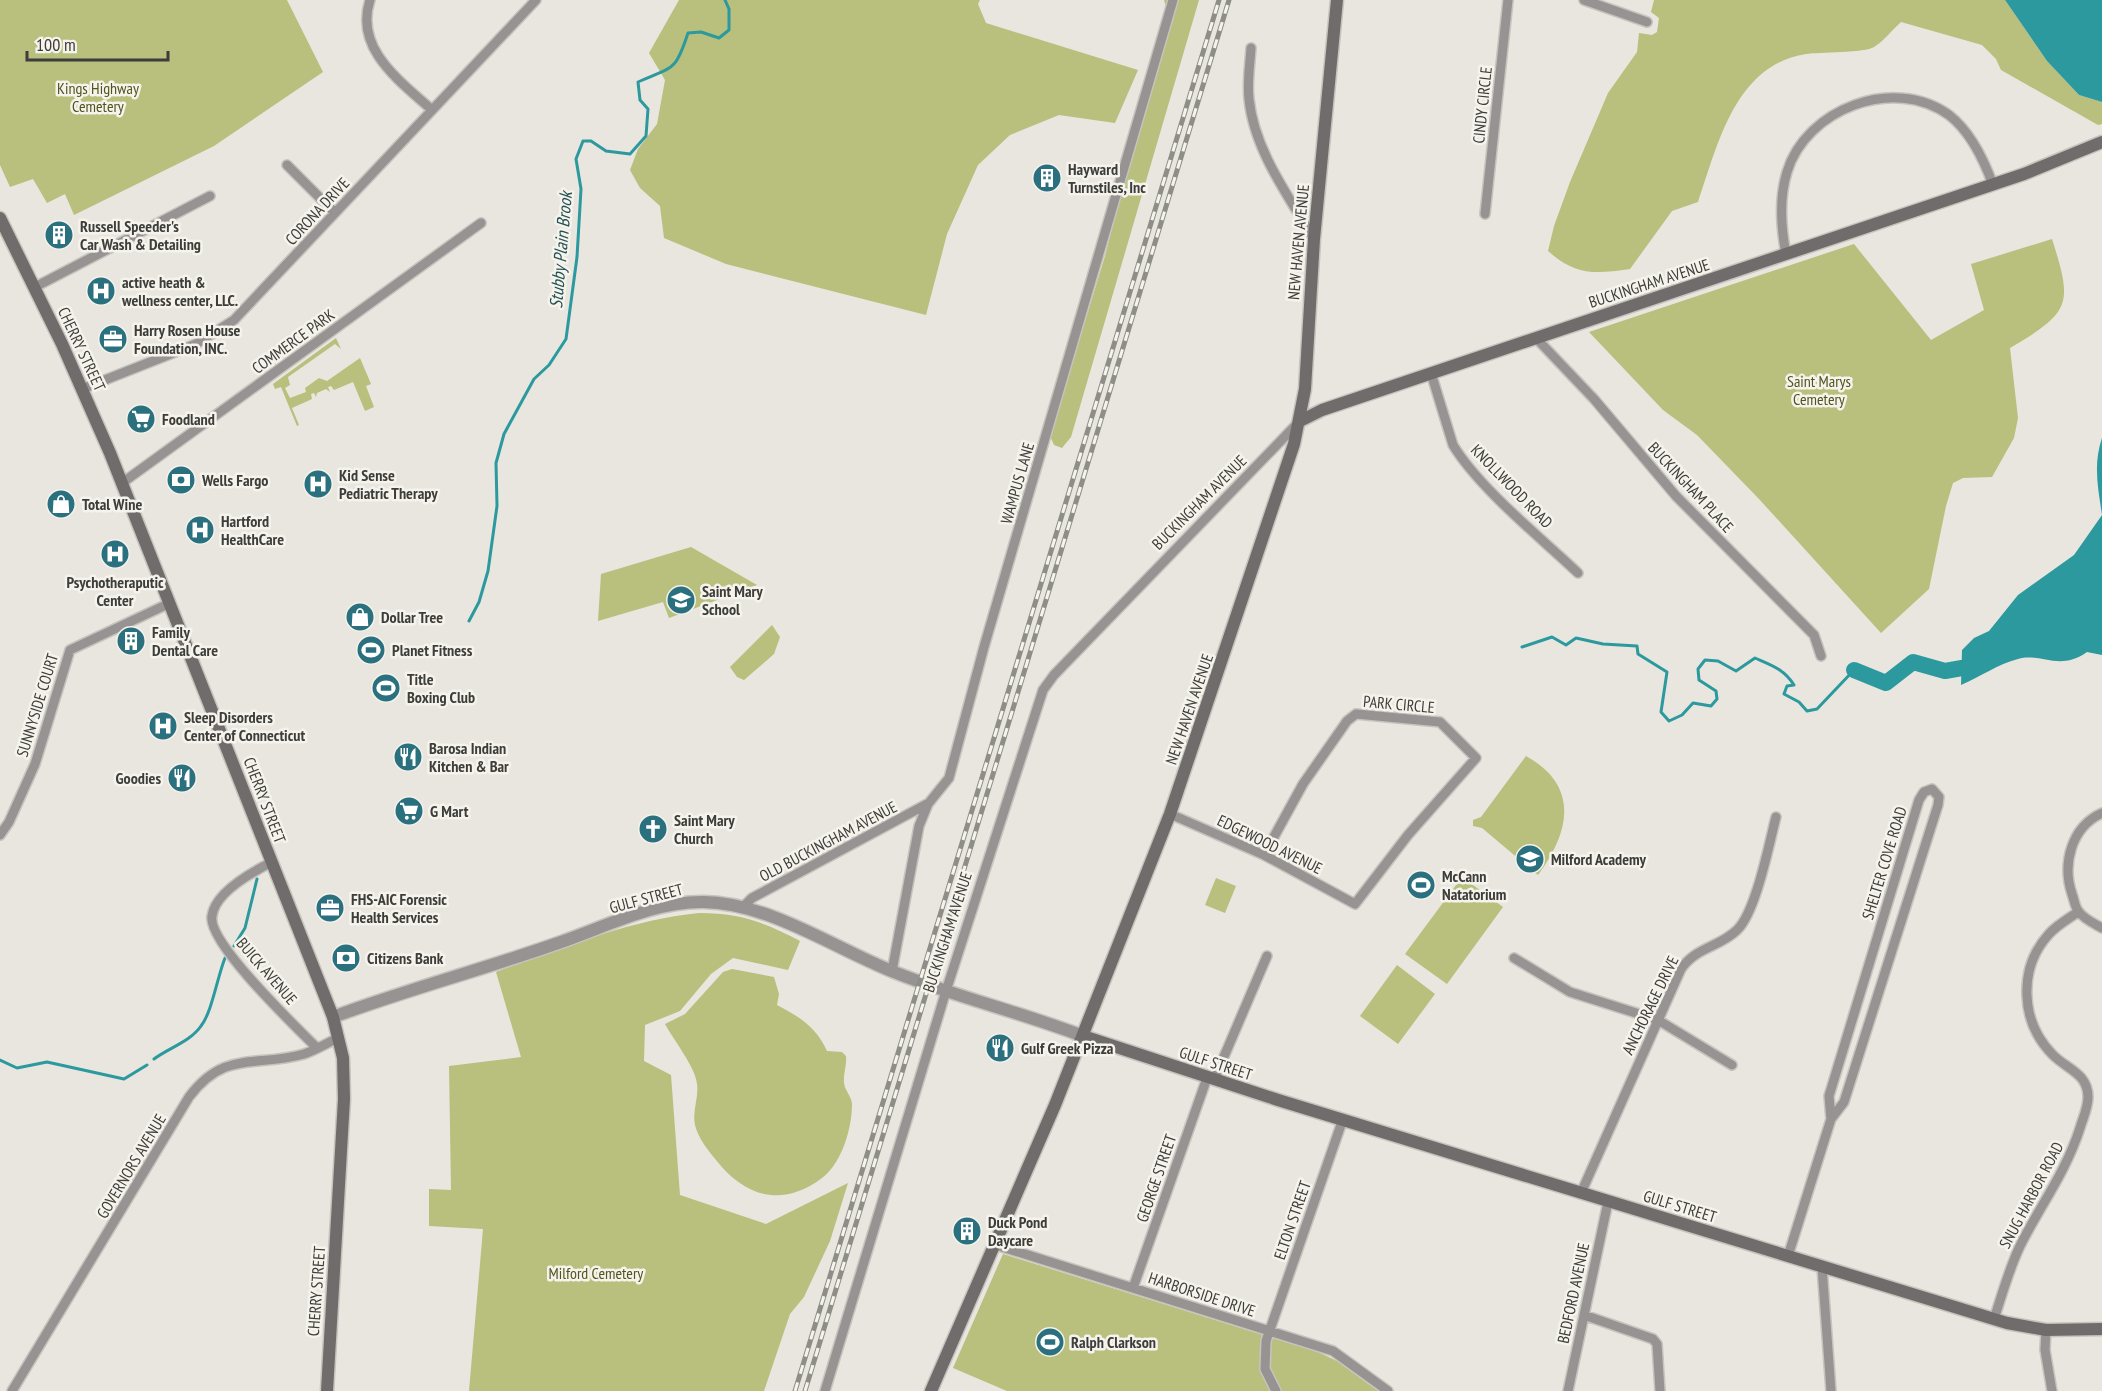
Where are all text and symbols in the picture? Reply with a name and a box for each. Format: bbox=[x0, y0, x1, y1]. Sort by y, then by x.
scale bar bbox=[27, 24, 168, 62]
text: 100 m bbox=[36, 33, 76, 56]
street label: CINDY CIRCLE bbox=[1468, 66, 1496, 144]
park label: Kings Highway Cemetery bbox=[57, 78, 139, 116]
place label: Hayward Turnstiles, Inc bbox=[1068, 159, 1146, 197]
building icon: Hayward Turnstiles, Inc bbox=[1031, 162, 1063, 194]
street label: CORONA DRIVE bbox=[281, 173, 353, 249]
street label: NEW HAVEN AVENUE bbox=[1283, 183, 1313, 300]
water label: Stubby Plain Brook bbox=[544, 189, 577, 309]
place label: Russell Speeder's Car Wash & Detailing bbox=[80, 216, 201, 254]
building icon: Russell Speeder's Car Wash & Detailing bbox=[43, 219, 75, 251]
street label: BUCKINGHAM AVENUE bbox=[1586, 254, 1712, 312]
place label: active heath & wellness center, LLC. bbox=[121, 272, 238, 310]
hospital icon: active heath & wellness center, LLC. bbox=[85, 275, 117, 307]
street label: CHERRY STREET bbox=[54, 304, 110, 394]
street label: COMMERCE PARK bbox=[248, 304, 338, 378]
place label: Harry Rosen House Foundation, INC. bbox=[134, 320, 241, 358]
office icon: Harry Rosen House Foundation, INC. bbox=[97, 323, 129, 355]
park label: Saint Marys Cemetery bbox=[1787, 371, 1851, 409]
supermarket icon: Foodland bbox=[125, 403, 157, 435]
place label: Foodland bbox=[162, 409, 215, 429]
street label: BUCKINGHAM PLACE bbox=[1644, 438, 1738, 536]
street label: WAMPUS LANE bbox=[996, 440, 1038, 526]
street label: KNOLLWOOD ROAD bbox=[1467, 440, 1557, 532]
street label: BUCKINGHAM AVENUE bbox=[1148, 450, 1251, 553]
bank icon: Wells Fargo bbox=[165, 464, 197, 496]
place label: Kid Sense Pediatric Therapy bbox=[339, 465, 438, 503]
hospital icon: Kid Sense Pediatric Therapy bbox=[302, 468, 334, 500]
place label: Wells Fargo bbox=[201, 470, 268, 490]
shop icon: Total Wine bbox=[45, 488, 77, 520]
place label: Total Wine bbox=[82, 494, 142, 514]
place label: Hartford HealthCare bbox=[221, 511, 284, 549]
hospital icon: Hartford HealthCare bbox=[184, 514, 216, 546]
hospital icon: Psychotheraputic Center bbox=[99, 538, 131, 570]
place label: Psychotheraputic Center bbox=[66, 572, 164, 610]
place label: Saint Mary School bbox=[702, 581, 763, 619]
school or university icon: Saint Mary School bbox=[665, 584, 697, 616]
shop icon: Dollar Tree bbox=[344, 601, 376, 633]
place label: Dollar Tree bbox=[381, 607, 443, 627]
place label: Family Dental Care bbox=[152, 622, 218, 660]
building icon: Family Dental Care bbox=[115, 625, 147, 657]
sports icon: Planet Fitness bbox=[355, 634, 387, 666]
place label: Planet Fitness bbox=[392, 640, 473, 660]
street label: SUNNYSIDE COURT bbox=[12, 651, 62, 759]
street label: NEW HAVEN AVENUE bbox=[1161, 651, 1217, 767]
place label: Title Boxing Club bbox=[407, 669, 475, 707]
sports icon: Title Boxing Club bbox=[370, 672, 402, 704]
street label: PARK CIRCLE bbox=[1362, 691, 1436, 717]
place label: Sleep Disorders Center of Connecticut bbox=[184, 707, 305, 745]
hospital icon: Sleep Disorders Center of Connecticut bbox=[147, 710, 179, 742]
place label: Barosa Indian Kitchen & Bar bbox=[429, 738, 509, 776]
restaurant icon: Barosa Indian Kitchen & Bar bbox=[392, 741, 424, 773]
street label: CHERRY STREET bbox=[239, 754, 291, 846]
restaurant icon: Goodies bbox=[166, 762, 198, 794]
place label: Goodies bbox=[116, 768, 161, 788]
supermarket icon: G Mart bbox=[393, 795, 425, 827]
street label: OLD BUCKINGHAM AVENUE bbox=[756, 796, 900, 886]
place label: G Mart bbox=[430, 801, 469, 821]
street label: SHELTER COVE ROAD bbox=[1857, 804, 1911, 922]
place label: Saint Mary Church bbox=[674, 810, 735, 848]
street label: EDGEWOOD AVENUE bbox=[1214, 810, 1326, 878]
church icon: Saint Mary Church bbox=[637, 813, 669, 845]
school or university icon: Milford Academy bbox=[1514, 843, 1546, 875]
place label: Milford Academy bbox=[1551, 849, 1647, 869]
place label: McCann Natatorium bbox=[1442, 866, 1506, 904]
street label: BUCKINGHAM AVENUE bbox=[918, 869, 976, 995]
sports icon: McCann Natatorium bbox=[1405, 869, 1437, 901]
street label: GULF STREET bbox=[607, 879, 685, 917]
place label: FHS-AIC Forensic Health Services bbox=[351, 889, 447, 927]
office icon: FHS-AIC Forensic Health Services bbox=[314, 892, 346, 924]
street label: BUICK AVENUE bbox=[232, 933, 302, 1009]
bank icon: Citizens Bank bbox=[330, 942, 362, 974]
place label: Citizens Bank bbox=[367, 948, 444, 968]
street label: ANCHORAGE DRIVE bbox=[1617, 952, 1683, 1058]
restaurant icon: Gulf Greek Pizza bbox=[984, 1032, 1016, 1064]
place label: Gulf Greek Pizza bbox=[1021, 1038, 1114, 1058]
street label: GULF STREET bbox=[1177, 1042, 1255, 1084]
street label: GOVERNORS AVENUE bbox=[92, 1110, 170, 1222]
street label: GEORGE STREET bbox=[1132, 1132, 1180, 1224]
street label: SNUG HARBOR ROAD bbox=[1994, 1138, 2068, 1252]
street label: ELTON STREET bbox=[1269, 1178, 1315, 1262]
street label: GULF STREET bbox=[1641, 1185, 1719, 1227]
place label: Duck Pond Daycare bbox=[988, 1212, 1047, 1250]
building icon: Duck Pond Daycare bbox=[951, 1215, 983, 1247]
street label: BEDFORD AVENUE bbox=[1553, 1241, 1593, 1345]
street label: CHERRY STREET bbox=[303, 1245, 329, 1337]
park label: Milford Cemetery bbox=[549, 1263, 643, 1283]
street label: HARBORSIDE DRIVE bbox=[1146, 1267, 1258, 1321]
sports icon: Ralph Clarkson bbox=[1034, 1326, 1066, 1358]
place label: Ralph Clarkson bbox=[1071, 1332, 1156, 1352]

